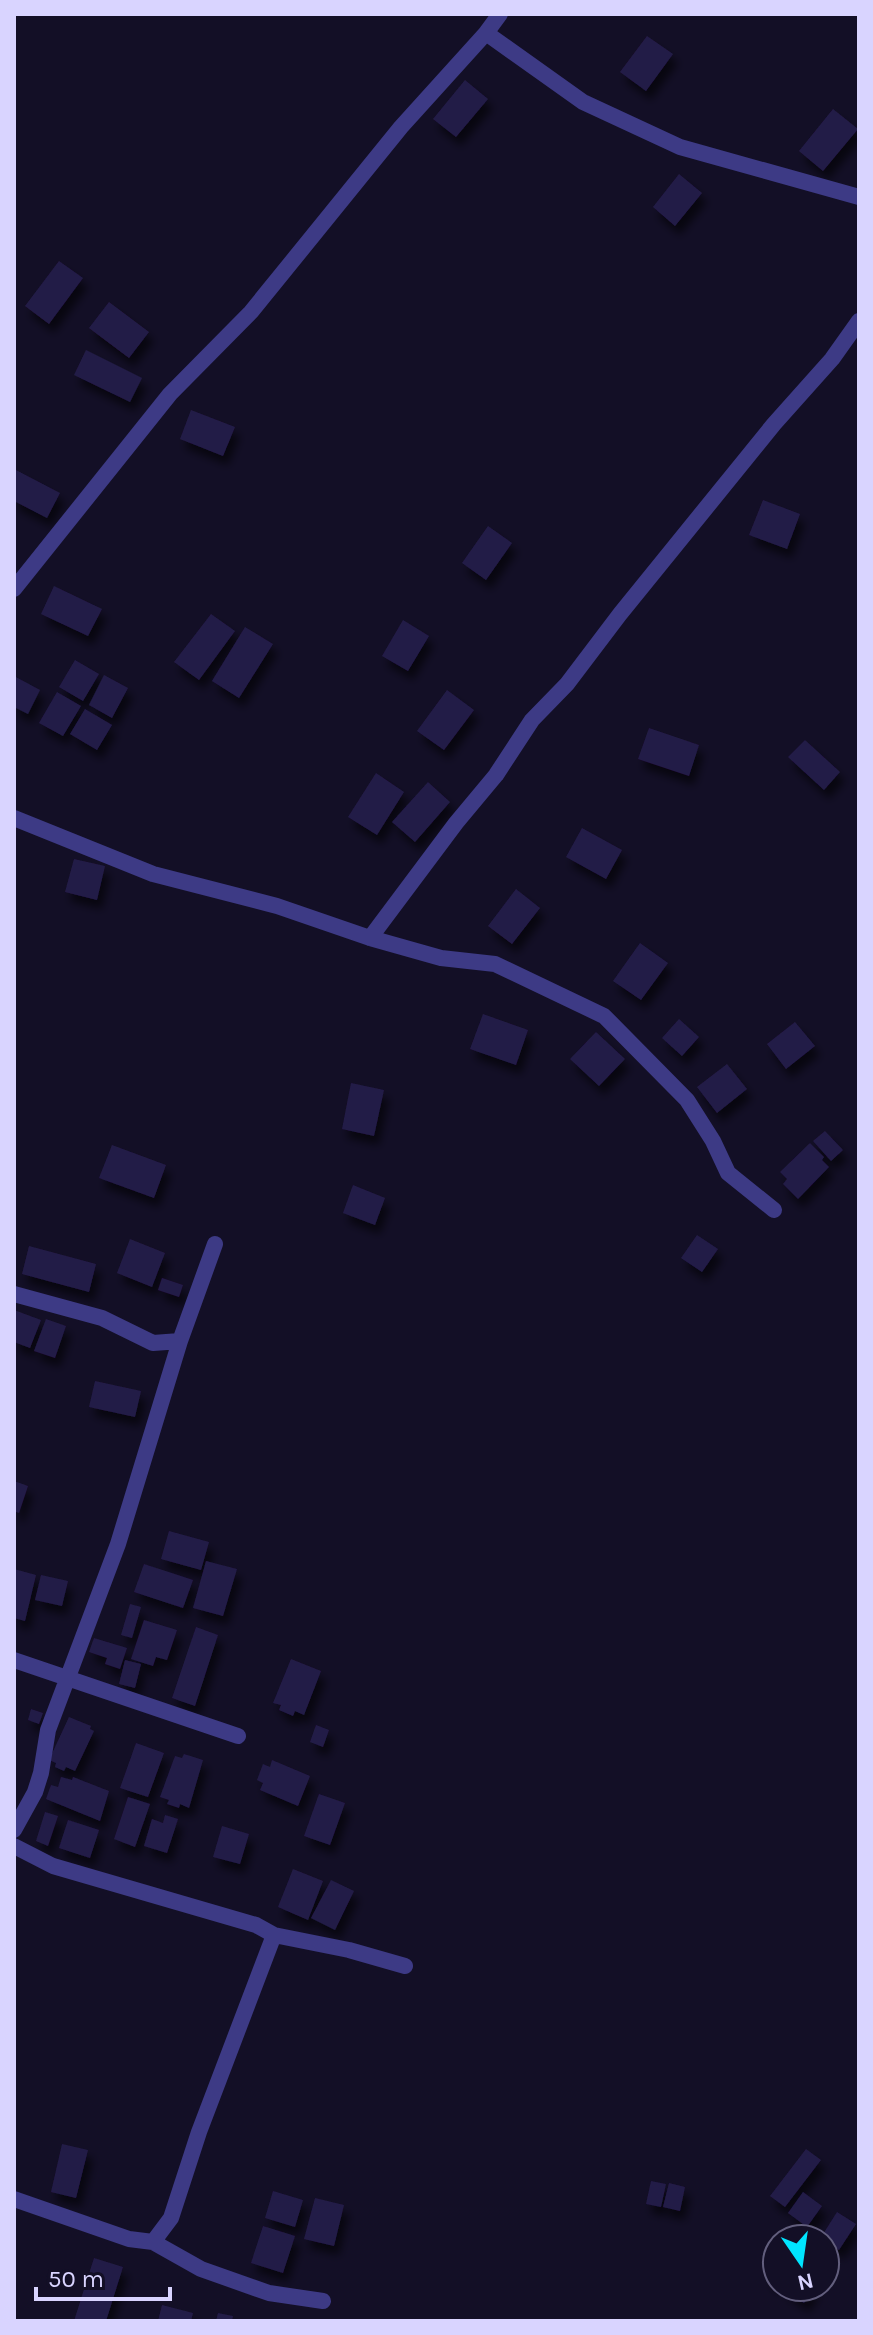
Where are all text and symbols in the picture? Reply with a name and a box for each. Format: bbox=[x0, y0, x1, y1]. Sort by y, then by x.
north arrow bbox=[761, 2223, 841, 2303]
scale bar bbox=[36, 2251, 170, 2301]
text: 50 m bbox=[48, 2265, 104, 2293]
text: N bbox=[795, 2267, 816, 2296]

